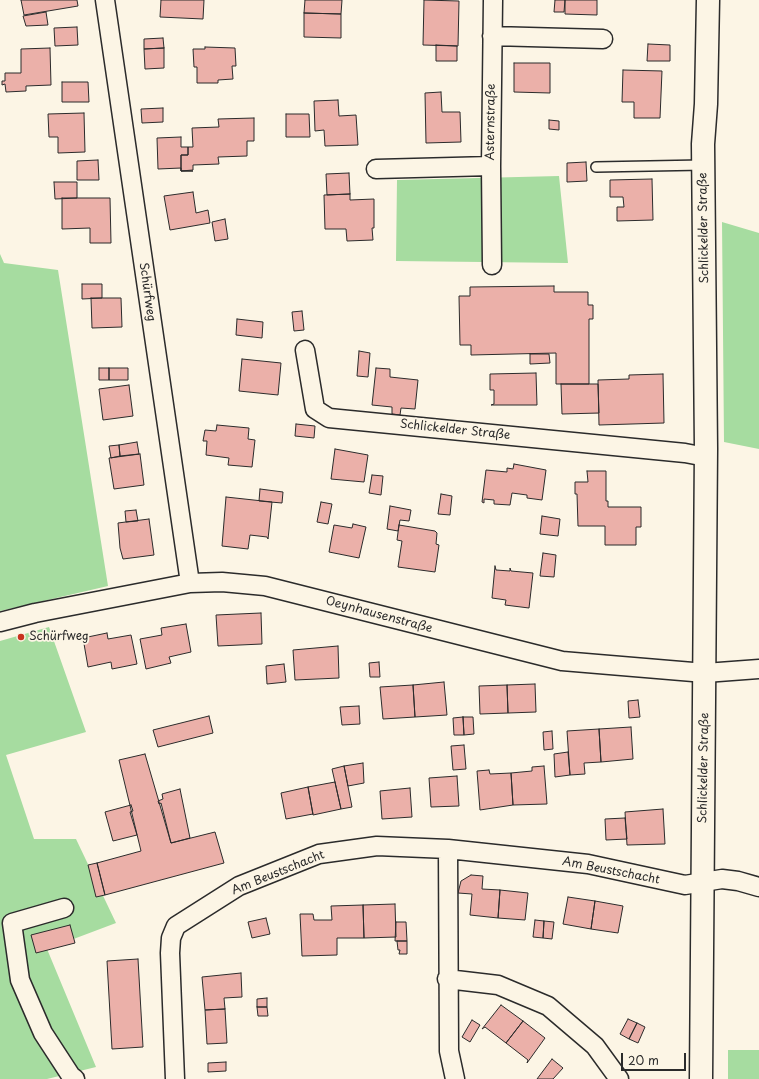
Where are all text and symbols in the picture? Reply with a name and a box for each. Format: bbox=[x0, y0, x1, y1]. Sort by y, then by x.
street label: Asternstraße bbox=[483, 83, 499, 161]
street label: Schlickelder Straße bbox=[696, 172, 712, 284]
street label: Schürfweg bbox=[136, 261, 158, 323]
street label: Schlickelder Straße bbox=[399, 417, 511, 443]
street label: Oeynhausenstraße bbox=[324, 594, 434, 636]
place label: Schürfweg bbox=[29, 630, 89, 644]
marker: Schürfweg bbox=[16, 632, 26, 642]
street label: Schlickelder Straße bbox=[696, 712, 712, 824]
street label: Am Beustschacht bbox=[229, 848, 327, 898]
street label: Am Beustschacht bbox=[561, 855, 661, 887]
scale bar bbox=[623, 1045, 688, 1071]
text: 20 m bbox=[628, 1051, 659, 1069]

